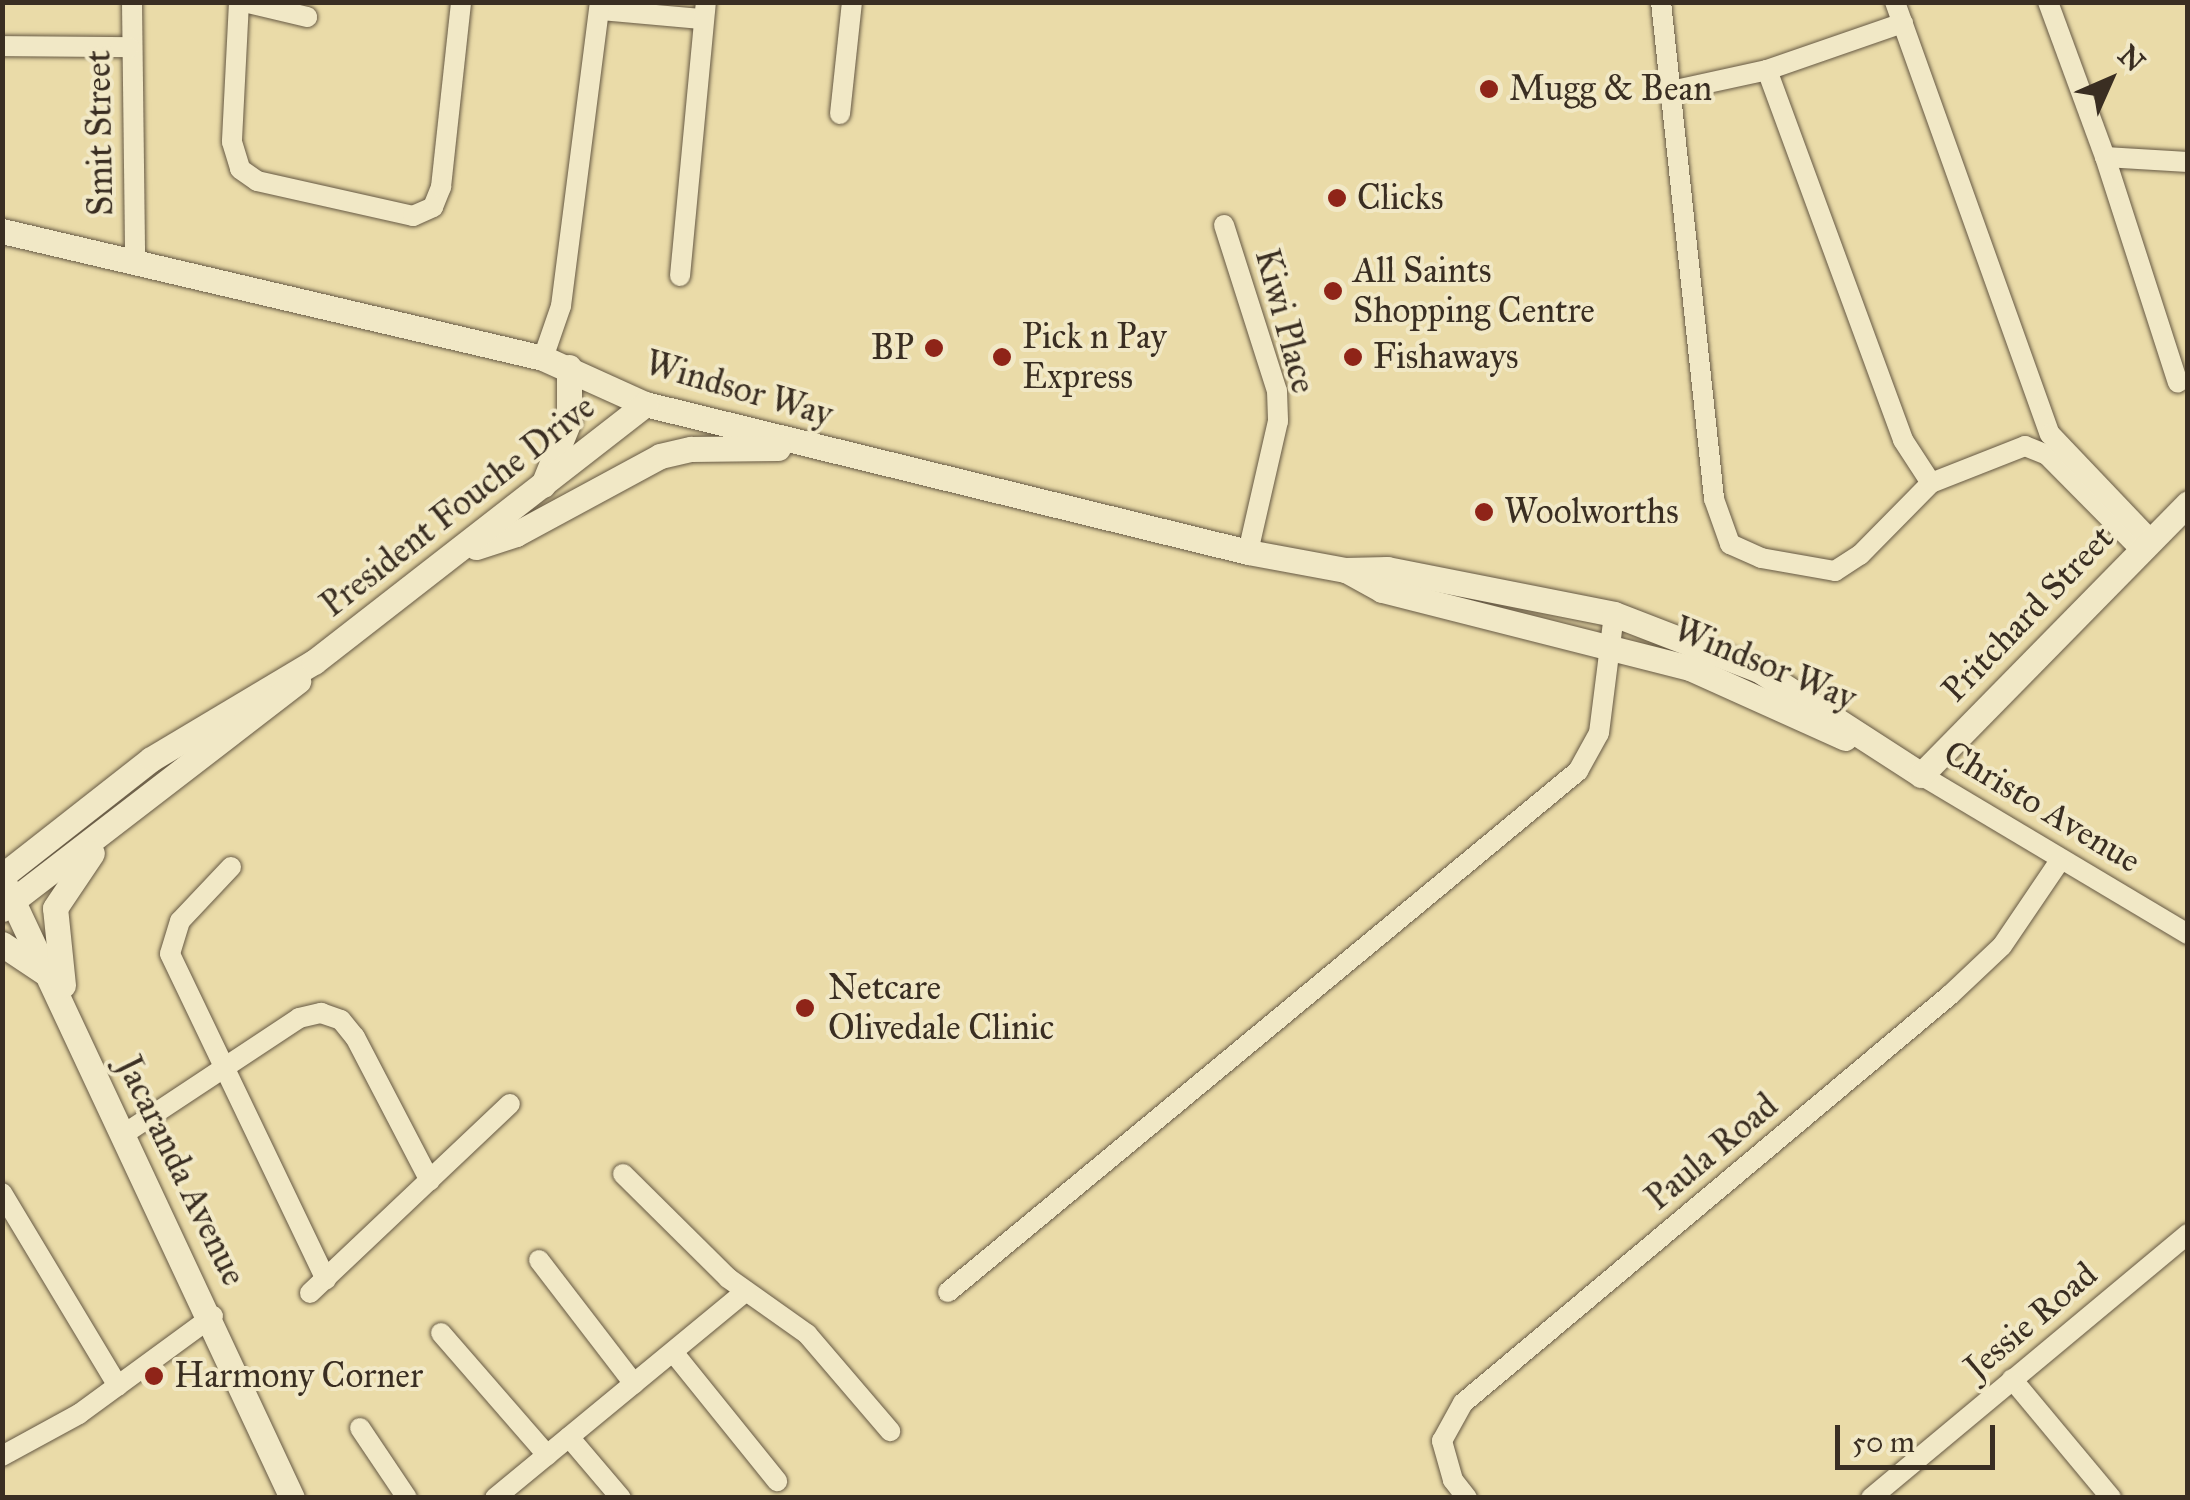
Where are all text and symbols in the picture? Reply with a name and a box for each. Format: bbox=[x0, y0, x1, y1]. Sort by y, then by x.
north arrow bbox=[2060, 30, 2160, 130]
text: N bbox=[2111, 38, 2152, 79]
street label: Smit Street bbox=[78, 50, 122, 216]
place label: Mugg & Bean bbox=[1509, 68, 1712, 110]
marker: Mugg & Bean bbox=[1478, 78, 1500, 100]
place label: Clicks bbox=[1357, 177, 1444, 219]
marker: Clicks bbox=[1326, 187, 1348, 209]
street label: Kiwi Place bbox=[1246, 244, 1324, 398]
place label: All Saints Shopping Centre bbox=[1353, 250, 1595, 332]
marker: All Saints Shopping Centre bbox=[1322, 280, 1344, 302]
place label: Pick n Pay Express bbox=[1022, 316, 1167, 398]
place label: BP bbox=[871, 327, 914, 369]
place label: Fishaways bbox=[1373, 336, 1519, 378]
marker: BP bbox=[923, 337, 945, 359]
street label: Windsor Way bbox=[641, 342, 837, 436]
marker: Pick n Pay Express bbox=[991, 346, 1013, 368]
marker: Fishaways bbox=[1342, 346, 1364, 368]
street label: President Fouche Drive bbox=[313, 386, 603, 626]
place label: Woolworths bbox=[1504, 491, 1679, 533]
marker: Woolworths bbox=[1473, 501, 1495, 523]
street label: Pritchard Street bbox=[1933, 517, 2123, 711]
street label: Windsor Way bbox=[1668, 608, 1862, 720]
street label: Christo Avenue bbox=[1936, 732, 2148, 882]
place label: Netcare Olivedale Clinic bbox=[828, 967, 1054, 1049]
marker: Netcare Olivedale Clinic bbox=[792, 995, 818, 1021]
street label: Jacaranda Avenue bbox=[107, 1050, 255, 1292]
street label: Paula Road bbox=[1638, 1085, 1786, 1219]
street label: Jessie Road bbox=[1956, 1254, 2106, 1388]
place label: Harmony Corner bbox=[174, 1355, 423, 1397]
marker: Harmony Corner bbox=[143, 1365, 165, 1387]
scale bar bbox=[1840, 1405, 2000, 1467]
text: 50 m bbox=[1852, 1424, 1915, 1460]

